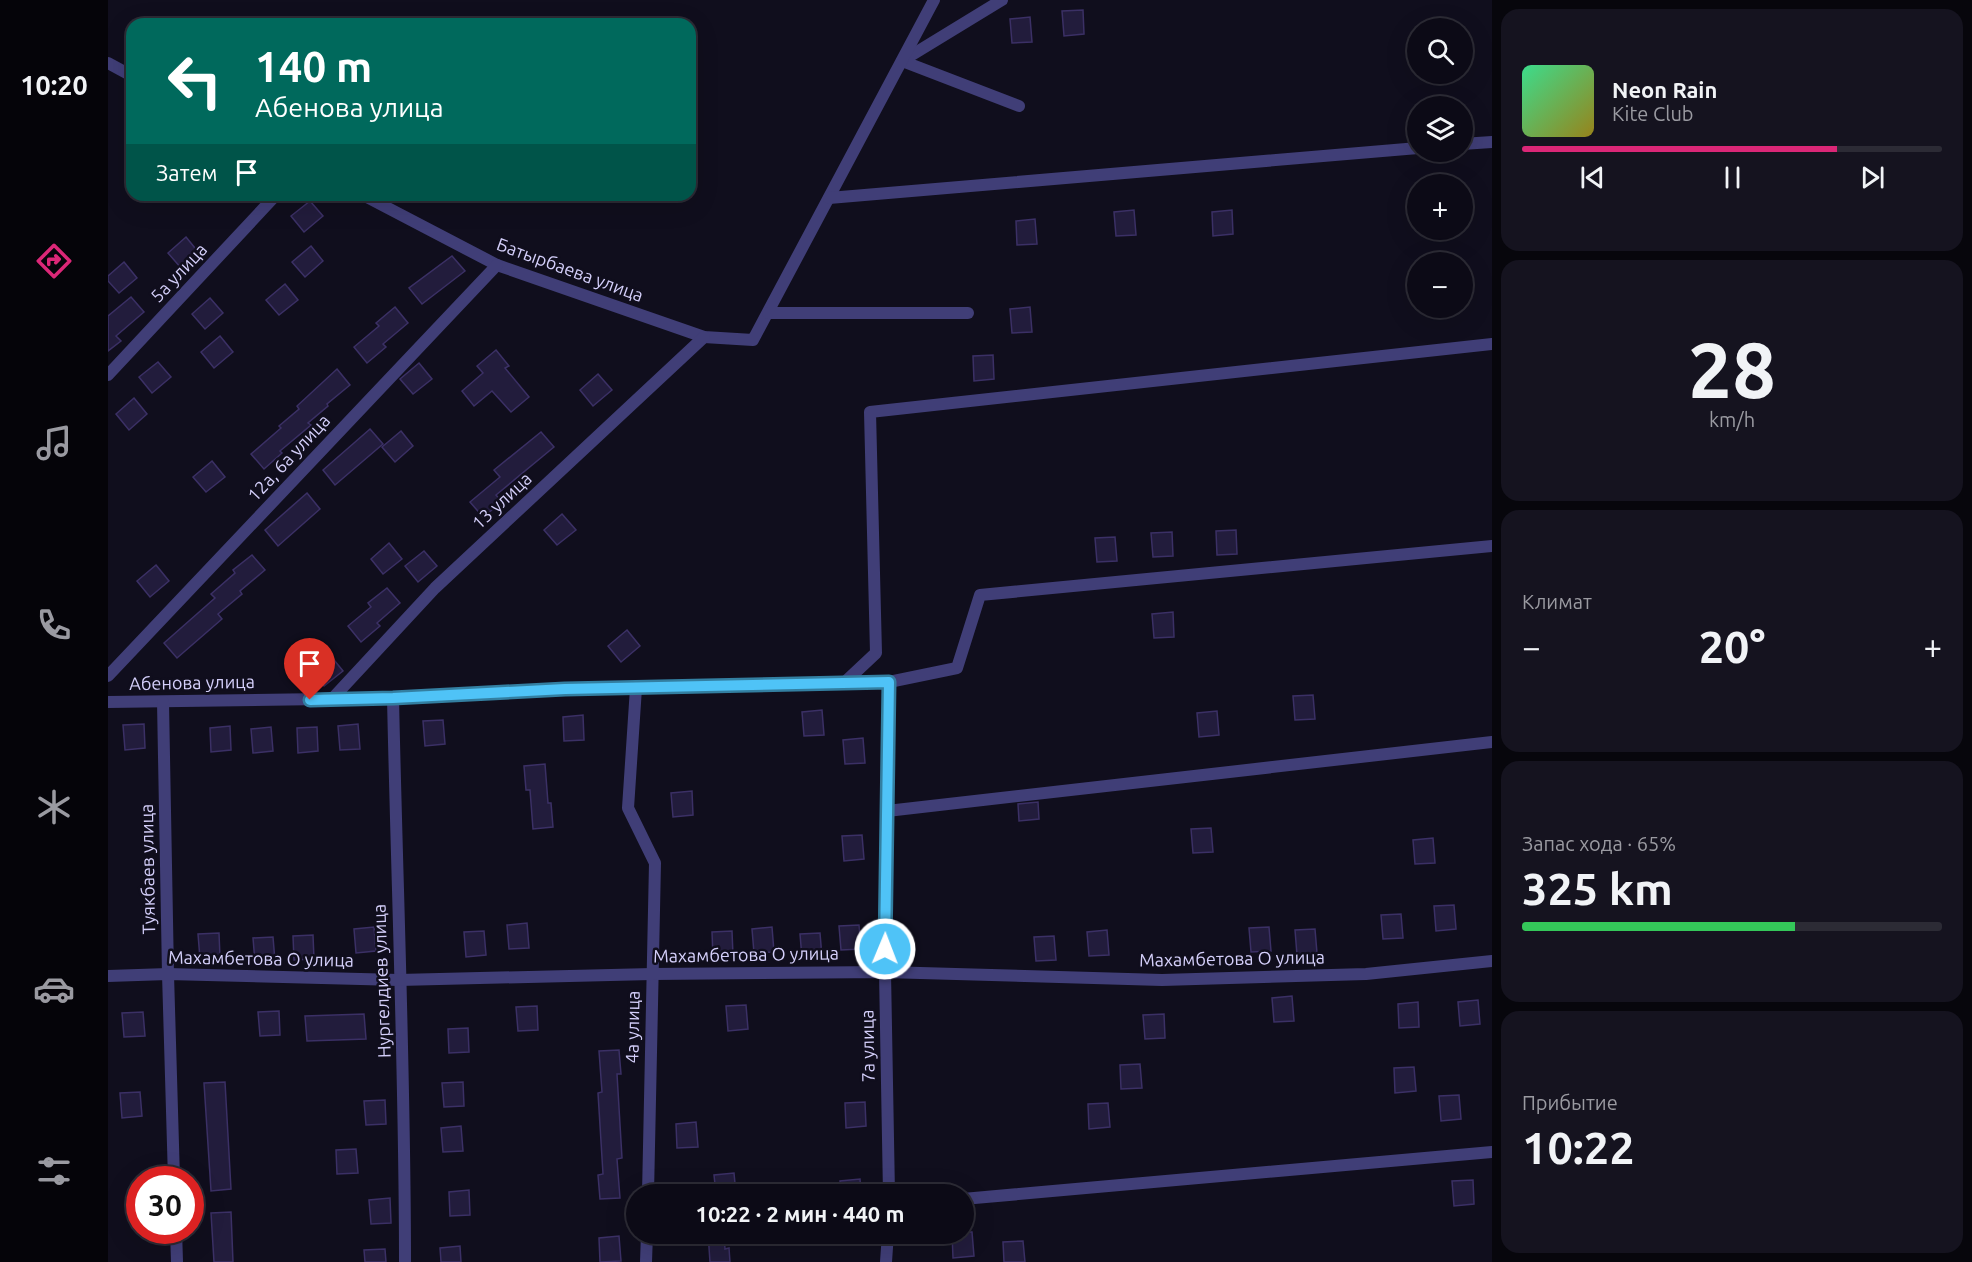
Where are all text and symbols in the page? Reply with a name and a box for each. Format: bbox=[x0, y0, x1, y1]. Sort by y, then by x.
map controls bbox=[1407, 18, 1473, 318]
button: search bbox=[1407, 18, 1473, 84]
icon: left bbox=[156, 42, 234, 120]
text: 140 m bbox=[255, 43, 372, 90]
text: 10:20 bbox=[20, 70, 88, 100]
text: Neon Rain bbox=[1612, 77, 1717, 102]
text: Абенова улица bbox=[255, 92, 444, 122]
button: layers bbox=[1407, 96, 1473, 162]
text: Kite Club bbox=[1612, 102, 1694, 125]
icon: arrive bbox=[230, 156, 263, 189]
text: Затем bbox=[156, 160, 218, 185]
icon: previous bbox=[1576, 161, 1609, 194]
icon: pause bbox=[1716, 161, 1749, 194]
icon: next bbox=[1856, 161, 1889, 194]
button: + bbox=[1407, 174, 1473, 240]
street label: Батырбаева улица bbox=[494, 233, 646, 305]
street label: 5а улица bbox=[146, 239, 210, 306]
icon: directions bbox=[33, 240, 75, 282]
button: − bbox=[1407, 252, 1473, 318]
text: 28 bbox=[1688, 325, 1776, 413]
text: km/h bbox=[1709, 408, 1755, 431]
street label: 12а, 6а улица bbox=[243, 410, 333, 505]
icon: music bbox=[33, 422, 75, 464]
street label: 13 улица bbox=[468, 468, 535, 533]
text: Климат bbox=[1522, 590, 1592, 613]
icon: phone bbox=[33, 604, 75, 646]
text: 20° bbox=[1699, 621, 1765, 672]
text: − bbox=[1522, 628, 1541, 665]
text: + bbox=[1923, 628, 1942, 665]
pin bbox=[284, 638, 335, 700]
icon: arrive bbox=[293, 647, 326, 680]
street label: Абенова улица bbox=[129, 671, 255, 693]
icon: climate bbox=[33, 786, 75, 828]
street label: Туякбаев улица bbox=[136, 804, 158, 934]
text: Запас хода · 65% bbox=[1522, 832, 1676, 855]
text: 325 km bbox=[1522, 863, 1673, 914]
street label: Нургелдиев улица bbox=[368, 904, 394, 1058]
position arrow bbox=[853, 917, 917, 981]
street label: Махамбетова О улица bbox=[653, 942, 839, 966]
street label: Махамбетова О улица bbox=[168, 946, 354, 970]
street label: Махамбетова О улица bbox=[1139, 946, 1325, 970]
icon: car bbox=[33, 968, 75, 1010]
street label: 4а улица bbox=[621, 990, 643, 1064]
street label: 7а улица bbox=[856, 1009, 878, 1083]
text: Прибытие bbox=[1522, 1091, 1618, 1114]
text: 10:22 bbox=[1522, 1122, 1635, 1173]
icon: filters bbox=[33, 1150, 75, 1192]
speed limit sign: 30 bbox=[126, 1166, 204, 1244]
text: 10:22 · 2 мин · 440 m bbox=[696, 1201, 904, 1226]

